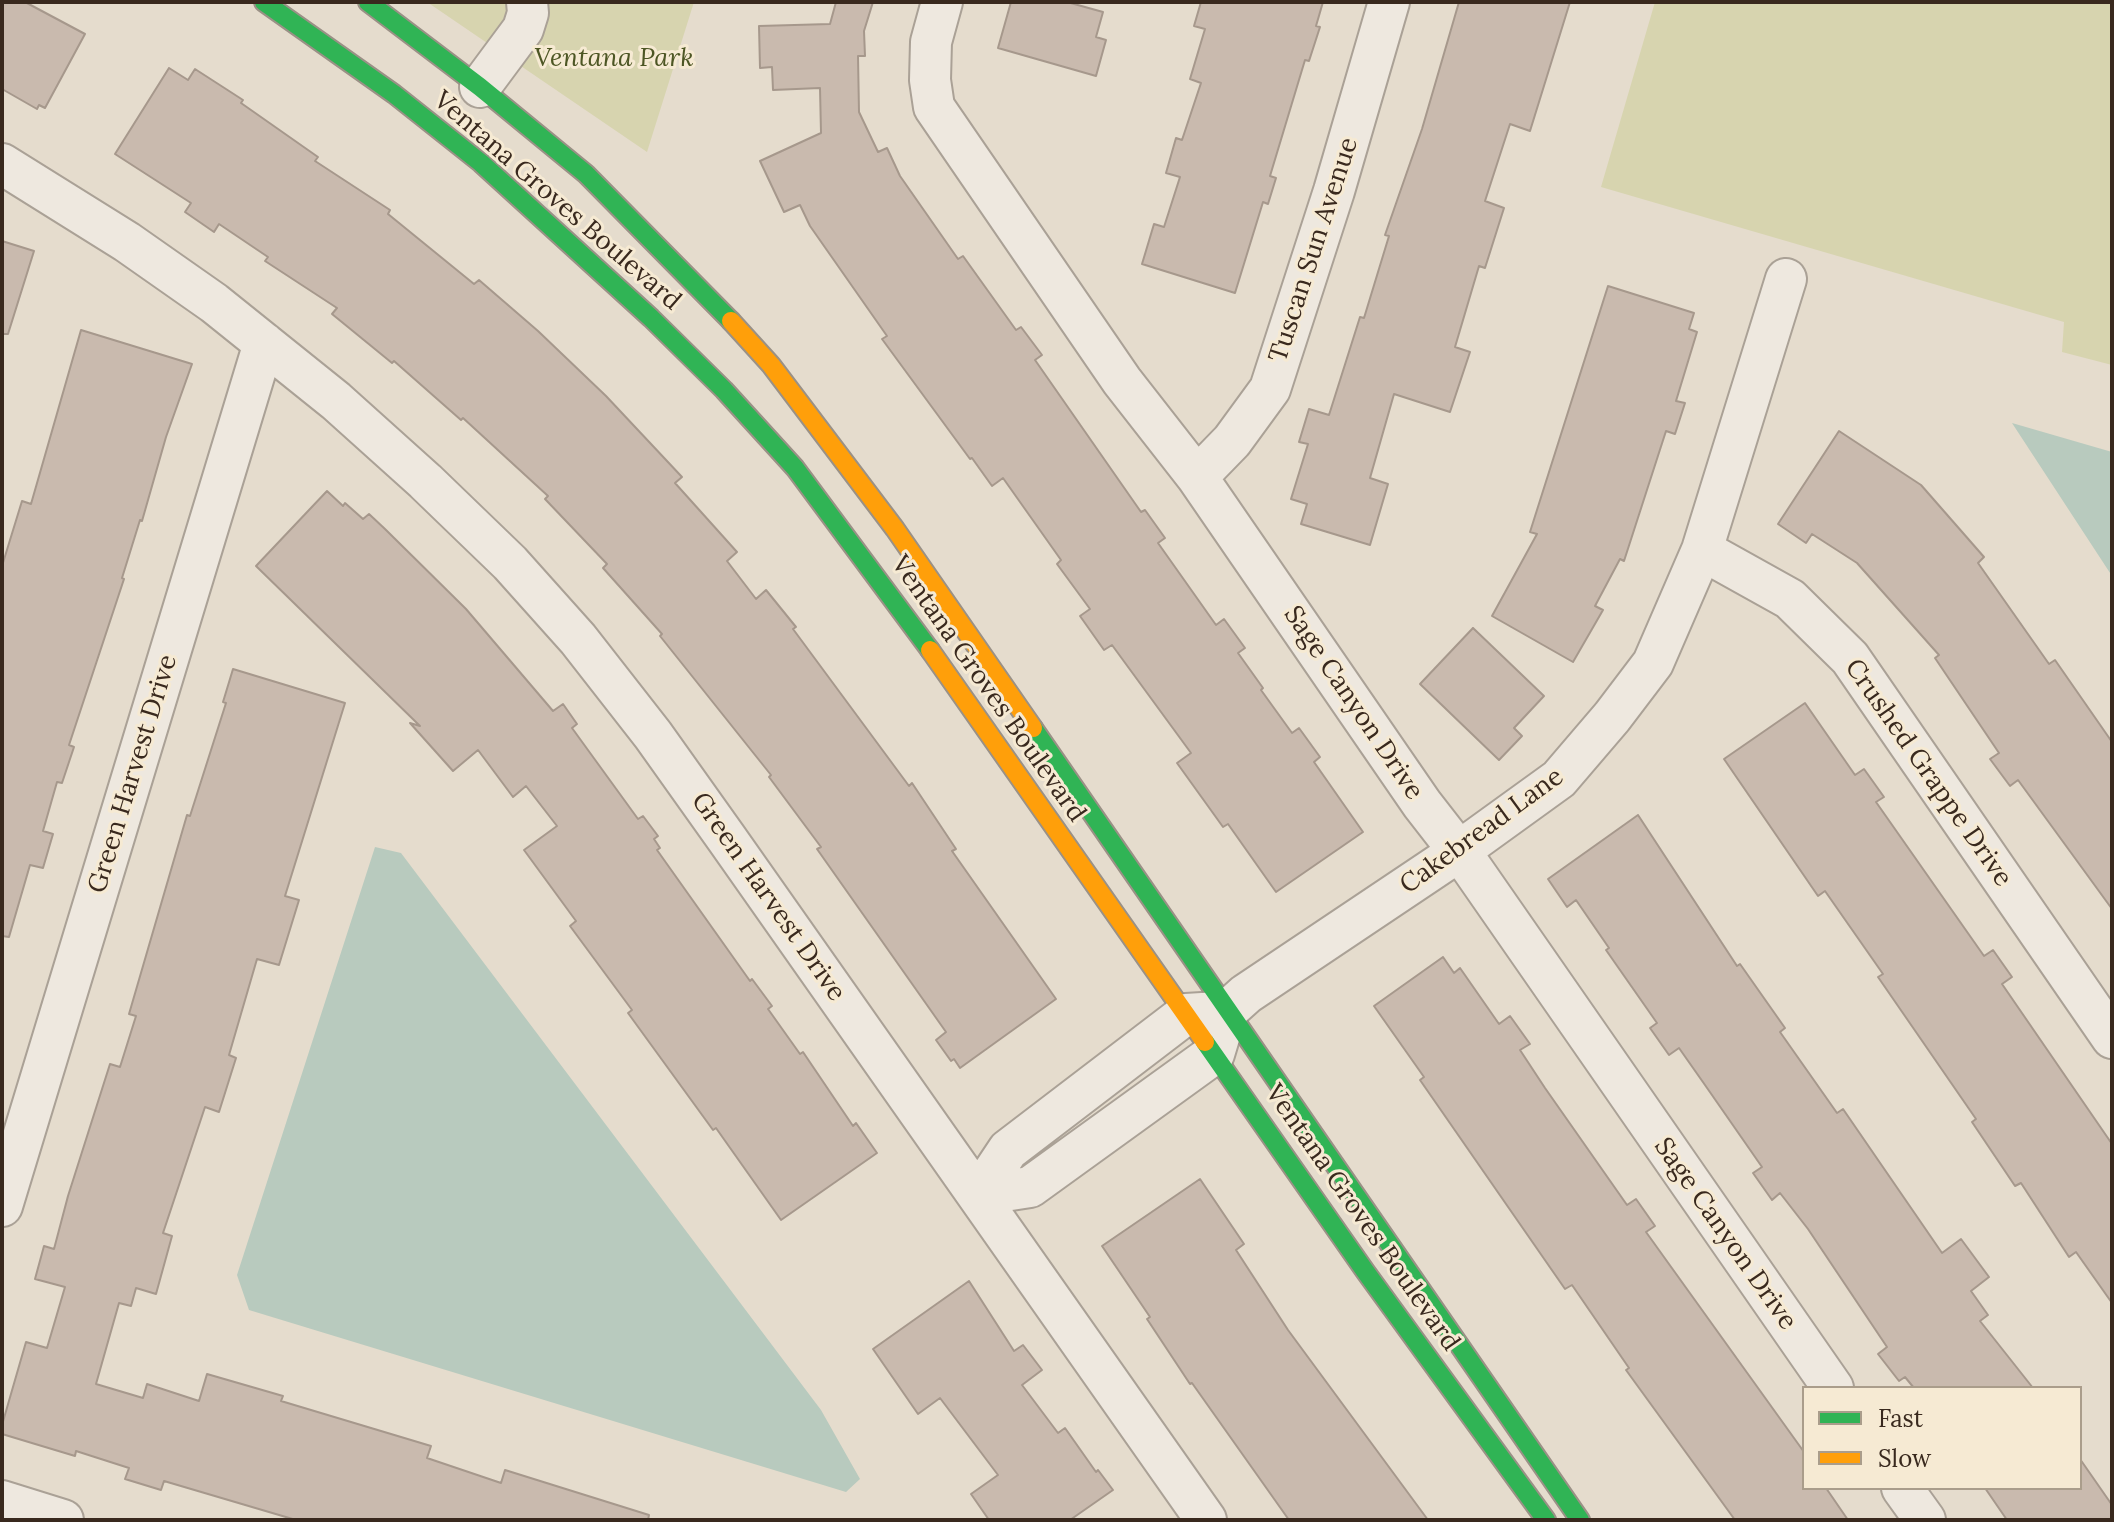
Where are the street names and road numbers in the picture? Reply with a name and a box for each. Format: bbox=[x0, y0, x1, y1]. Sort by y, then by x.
street label: Ventana Groves Boulevard bbox=[427, 85, 687, 317]
street label: Tuscan Sun Avenue bbox=[1263, 134, 1365, 366]
street label: Ventana Groves Boulevard bbox=[884, 550, 1092, 828]
street label: Sage Canyon Drive bbox=[1277, 600, 1429, 806]
street label: Green Harvest Drive bbox=[82, 651, 184, 897]
street label: Crushed Grappe Drive bbox=[1838, 653, 2018, 893]
street label: Cakebread Lane bbox=[1394, 761, 1570, 901]
street label: Green Harvest Drive bbox=[684, 787, 852, 1007]
street label: Ventana Groves Boulevard bbox=[1258, 1079, 1466, 1357]
street label: Sage Canyon Drive bbox=[1647, 1132, 1803, 1336]

